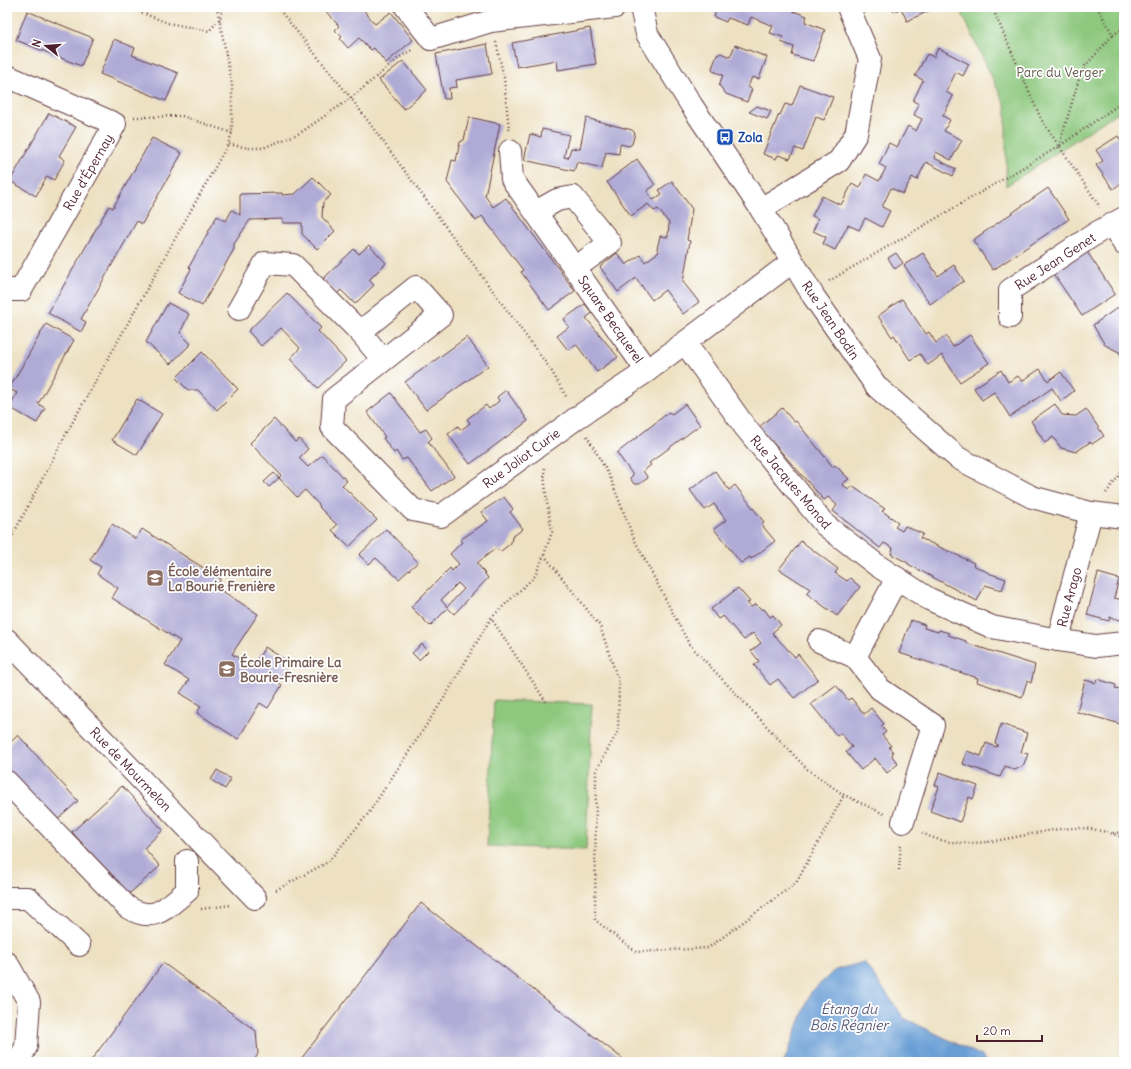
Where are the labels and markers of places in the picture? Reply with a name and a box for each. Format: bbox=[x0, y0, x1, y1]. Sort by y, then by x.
bus stop icon: Zola bbox=[715, 127, 735, 147]
place label: Zola bbox=[738, 129, 763, 146]
place label: École élémentaire La Bourie Frenière bbox=[168, 562, 275, 595]
school or university icon: École élémentaire La Bourie Frenière bbox=[145, 568, 165, 588]
place label: École Primaire La Bourie-Fresnière bbox=[240, 653, 342, 686]
school or university icon: École Primaire La Bourie-Fresnière bbox=[217, 659, 237, 679]

